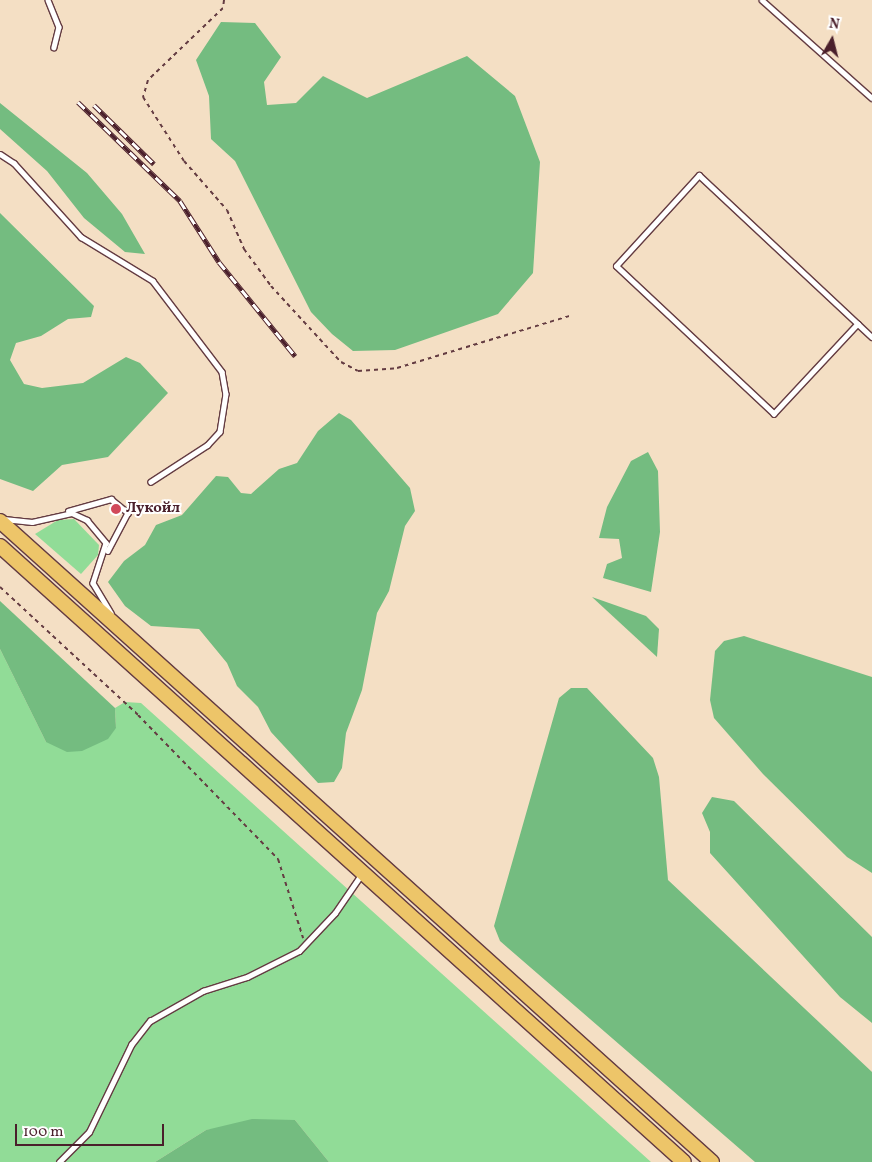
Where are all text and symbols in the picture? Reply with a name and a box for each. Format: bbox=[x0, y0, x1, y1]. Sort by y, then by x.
north arrow bbox=[807, 15, 857, 65]
text: N bbox=[828, 15, 841, 35]
place label: Лукойл bbox=[126, 500, 180, 518]
marker: Лукойл bbox=[110, 503, 122, 515]
scale bar bbox=[18, 1114, 166, 1146]
text: 100 m bbox=[23, 1122, 63, 1143]

